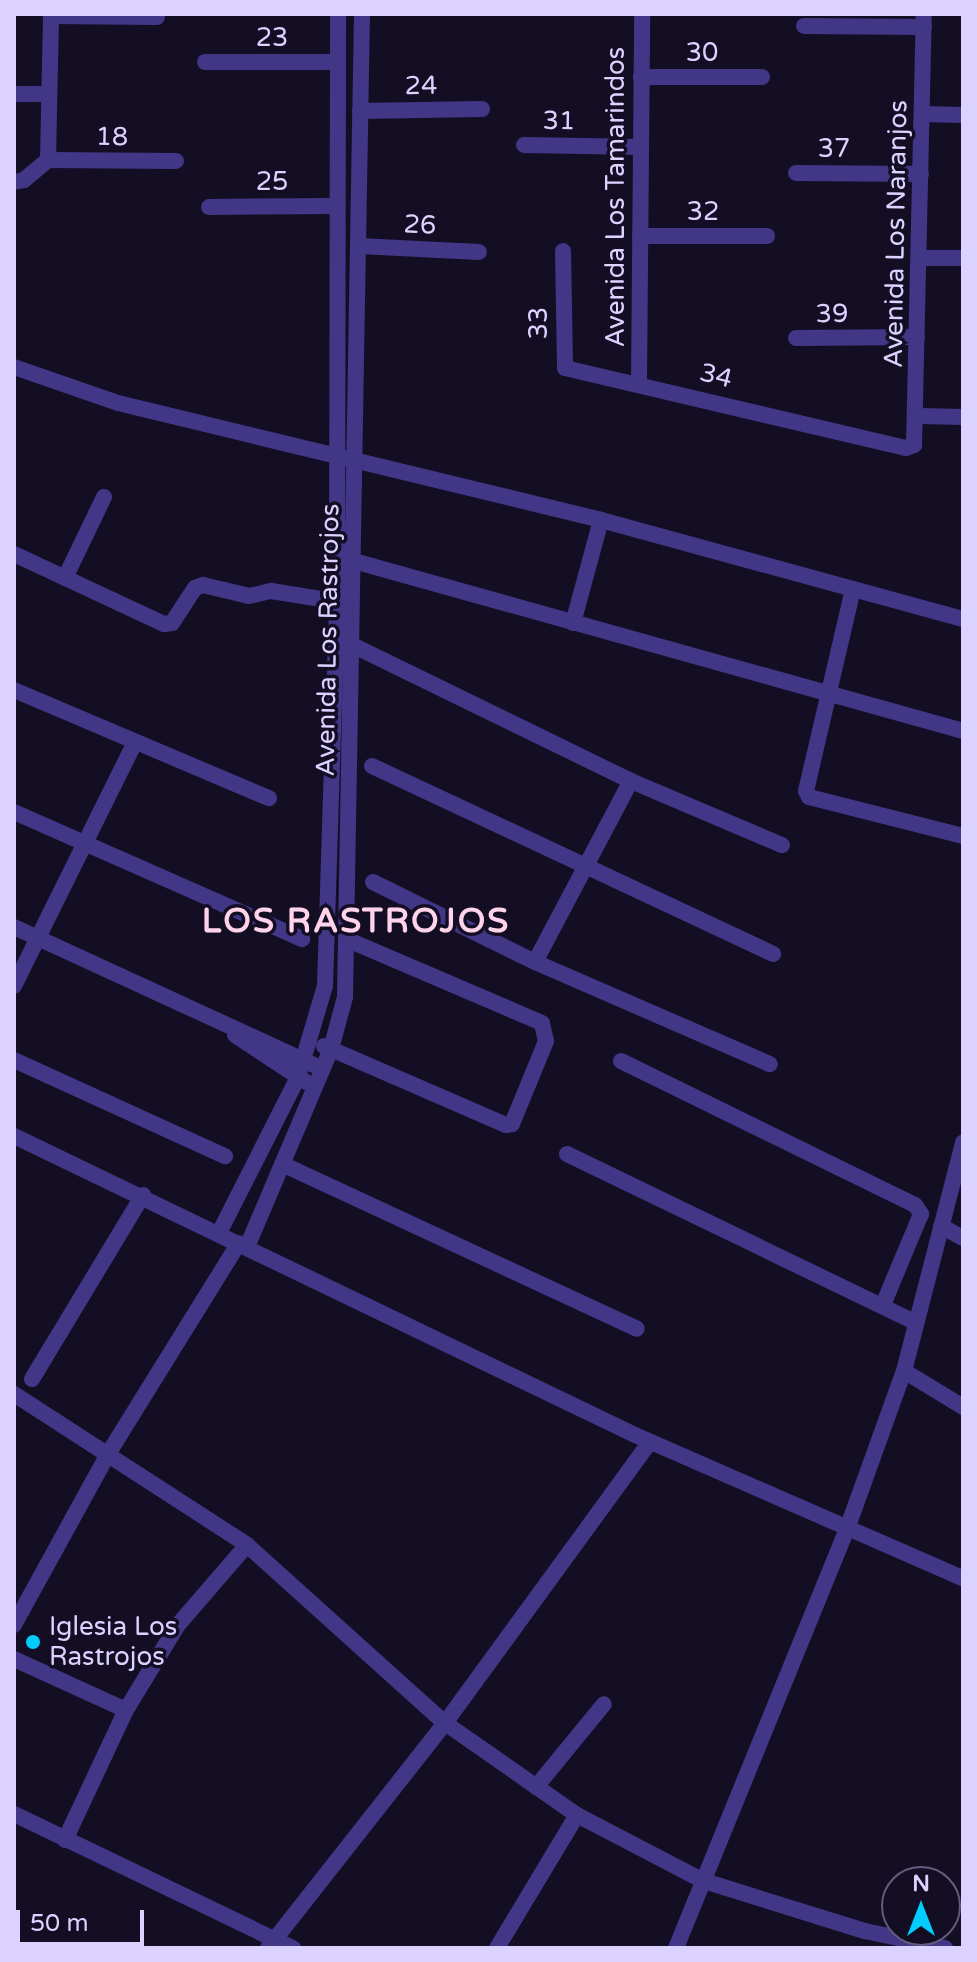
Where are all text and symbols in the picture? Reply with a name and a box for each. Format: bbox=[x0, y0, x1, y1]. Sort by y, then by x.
street label: 23 bbox=[256, 22, 288, 54]
street label: 30 bbox=[686, 37, 718, 69]
street label: Avenida Los Tamarindos bbox=[600, 47, 632, 347]
street label: 24 bbox=[404, 70, 438, 102]
street label: Avenida Los Naranjos bbox=[878, 100, 914, 368]
street label: 31 bbox=[542, 105, 576, 137]
street label: 18 bbox=[95, 121, 129, 153]
street label: 37 bbox=[818, 133, 850, 165]
street label: 25 bbox=[256, 166, 288, 198]
street label: 32 bbox=[687, 196, 719, 228]
street label: 26 bbox=[403, 209, 437, 241]
street label: 39 bbox=[815, 298, 849, 330]
street label: 33 bbox=[523, 307, 555, 339]
street label: 34 bbox=[696, 357, 736, 395]
street label: Avenida Los Rastrojos bbox=[310, 503, 346, 777]
district label: LOS RASTROJOS bbox=[202, 902, 510, 942]
place label: Iglesia Los Rastrojos bbox=[49, 1611, 177, 1672]
marker: Iglesia Los Rastrojos bbox=[24, 1633, 42, 1651]
north arrow bbox=[881, 1866, 961, 1946]
text: N bbox=[912, 1871, 930, 1897]
scale bar bbox=[20, 1894, 148, 1944]
text: 50 m bbox=[30, 1909, 88, 1938]

